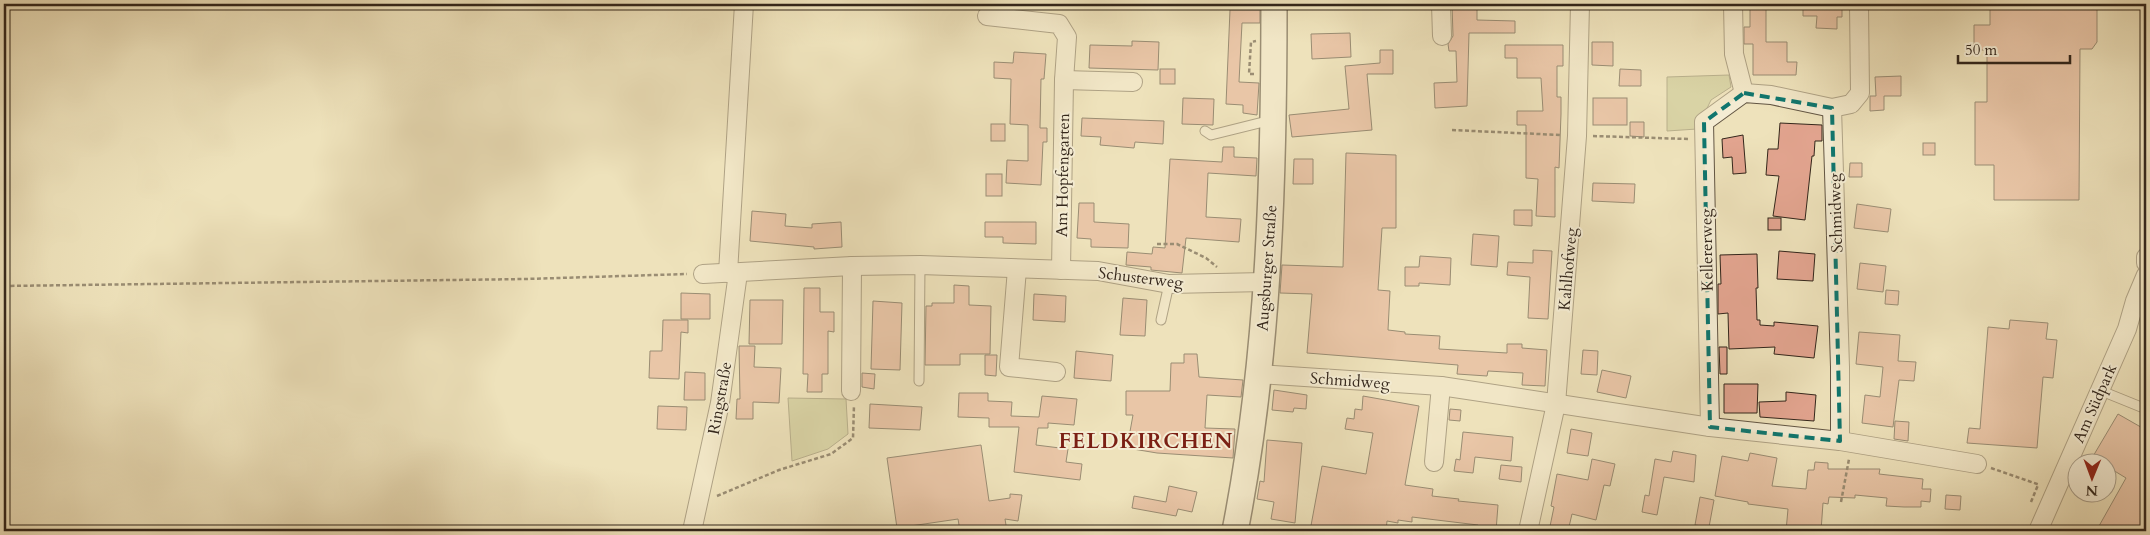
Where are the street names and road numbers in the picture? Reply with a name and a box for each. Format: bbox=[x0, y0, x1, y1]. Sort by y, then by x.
street label: Am Hopfengarten bbox=[1051, 113, 1075, 237]
street label: Schmidweg bbox=[1824, 173, 1848, 253]
street label: Augsburger Straße bbox=[1252, 204, 1282, 332]
street label: Kellererweg bbox=[1695, 208, 1719, 291]
street label: Kahlhofweg bbox=[1553, 227, 1583, 311]
street label: Schusterweg bbox=[1097, 262, 1185, 294]
street label: Ringstraße bbox=[703, 360, 737, 436]
street label: Am Südpark bbox=[2068, 360, 2122, 446]
street label: Schmidweg bbox=[1309, 367, 1390, 395]

